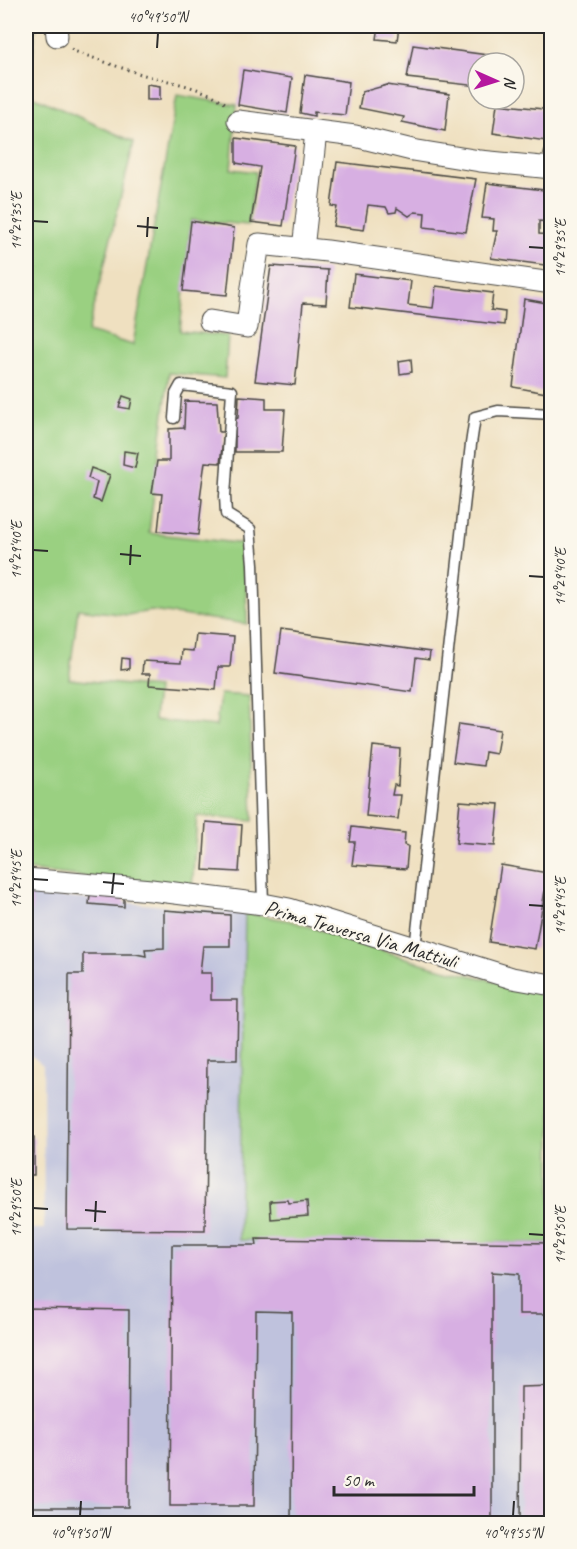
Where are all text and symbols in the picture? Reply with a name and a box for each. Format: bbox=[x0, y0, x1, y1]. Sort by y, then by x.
text: 40°49'50"N bbox=[128, 8, 191, 27]
north arrow bbox=[466, 51, 526, 111]
text: N bbox=[500, 76, 520, 90]
text: 14°29'35"E bbox=[7, 190, 26, 250]
text: 14°29'35"E bbox=[551, 217, 570, 277]
text: 14°29'40"E bbox=[7, 519, 26, 579]
text: 14°29'40"E bbox=[551, 546, 570, 606]
text: 14°29'45"E bbox=[7, 848, 26, 908]
text: 14°29'45"E bbox=[551, 875, 570, 935]
street label: Prima Traversa Via Mattiuli bbox=[262, 894, 463, 975]
text: 14°29'50"E bbox=[7, 1177, 26, 1237]
text: 14°29'50"E bbox=[551, 1204, 570, 1264]
scale bar bbox=[334, 1459, 474, 1497]
text: 50 m bbox=[343, 1469, 376, 1491]
text: 40°49'50"N bbox=[50, 1524, 113, 1543]
text: 40°49'55"N bbox=[483, 1524, 546, 1543]

